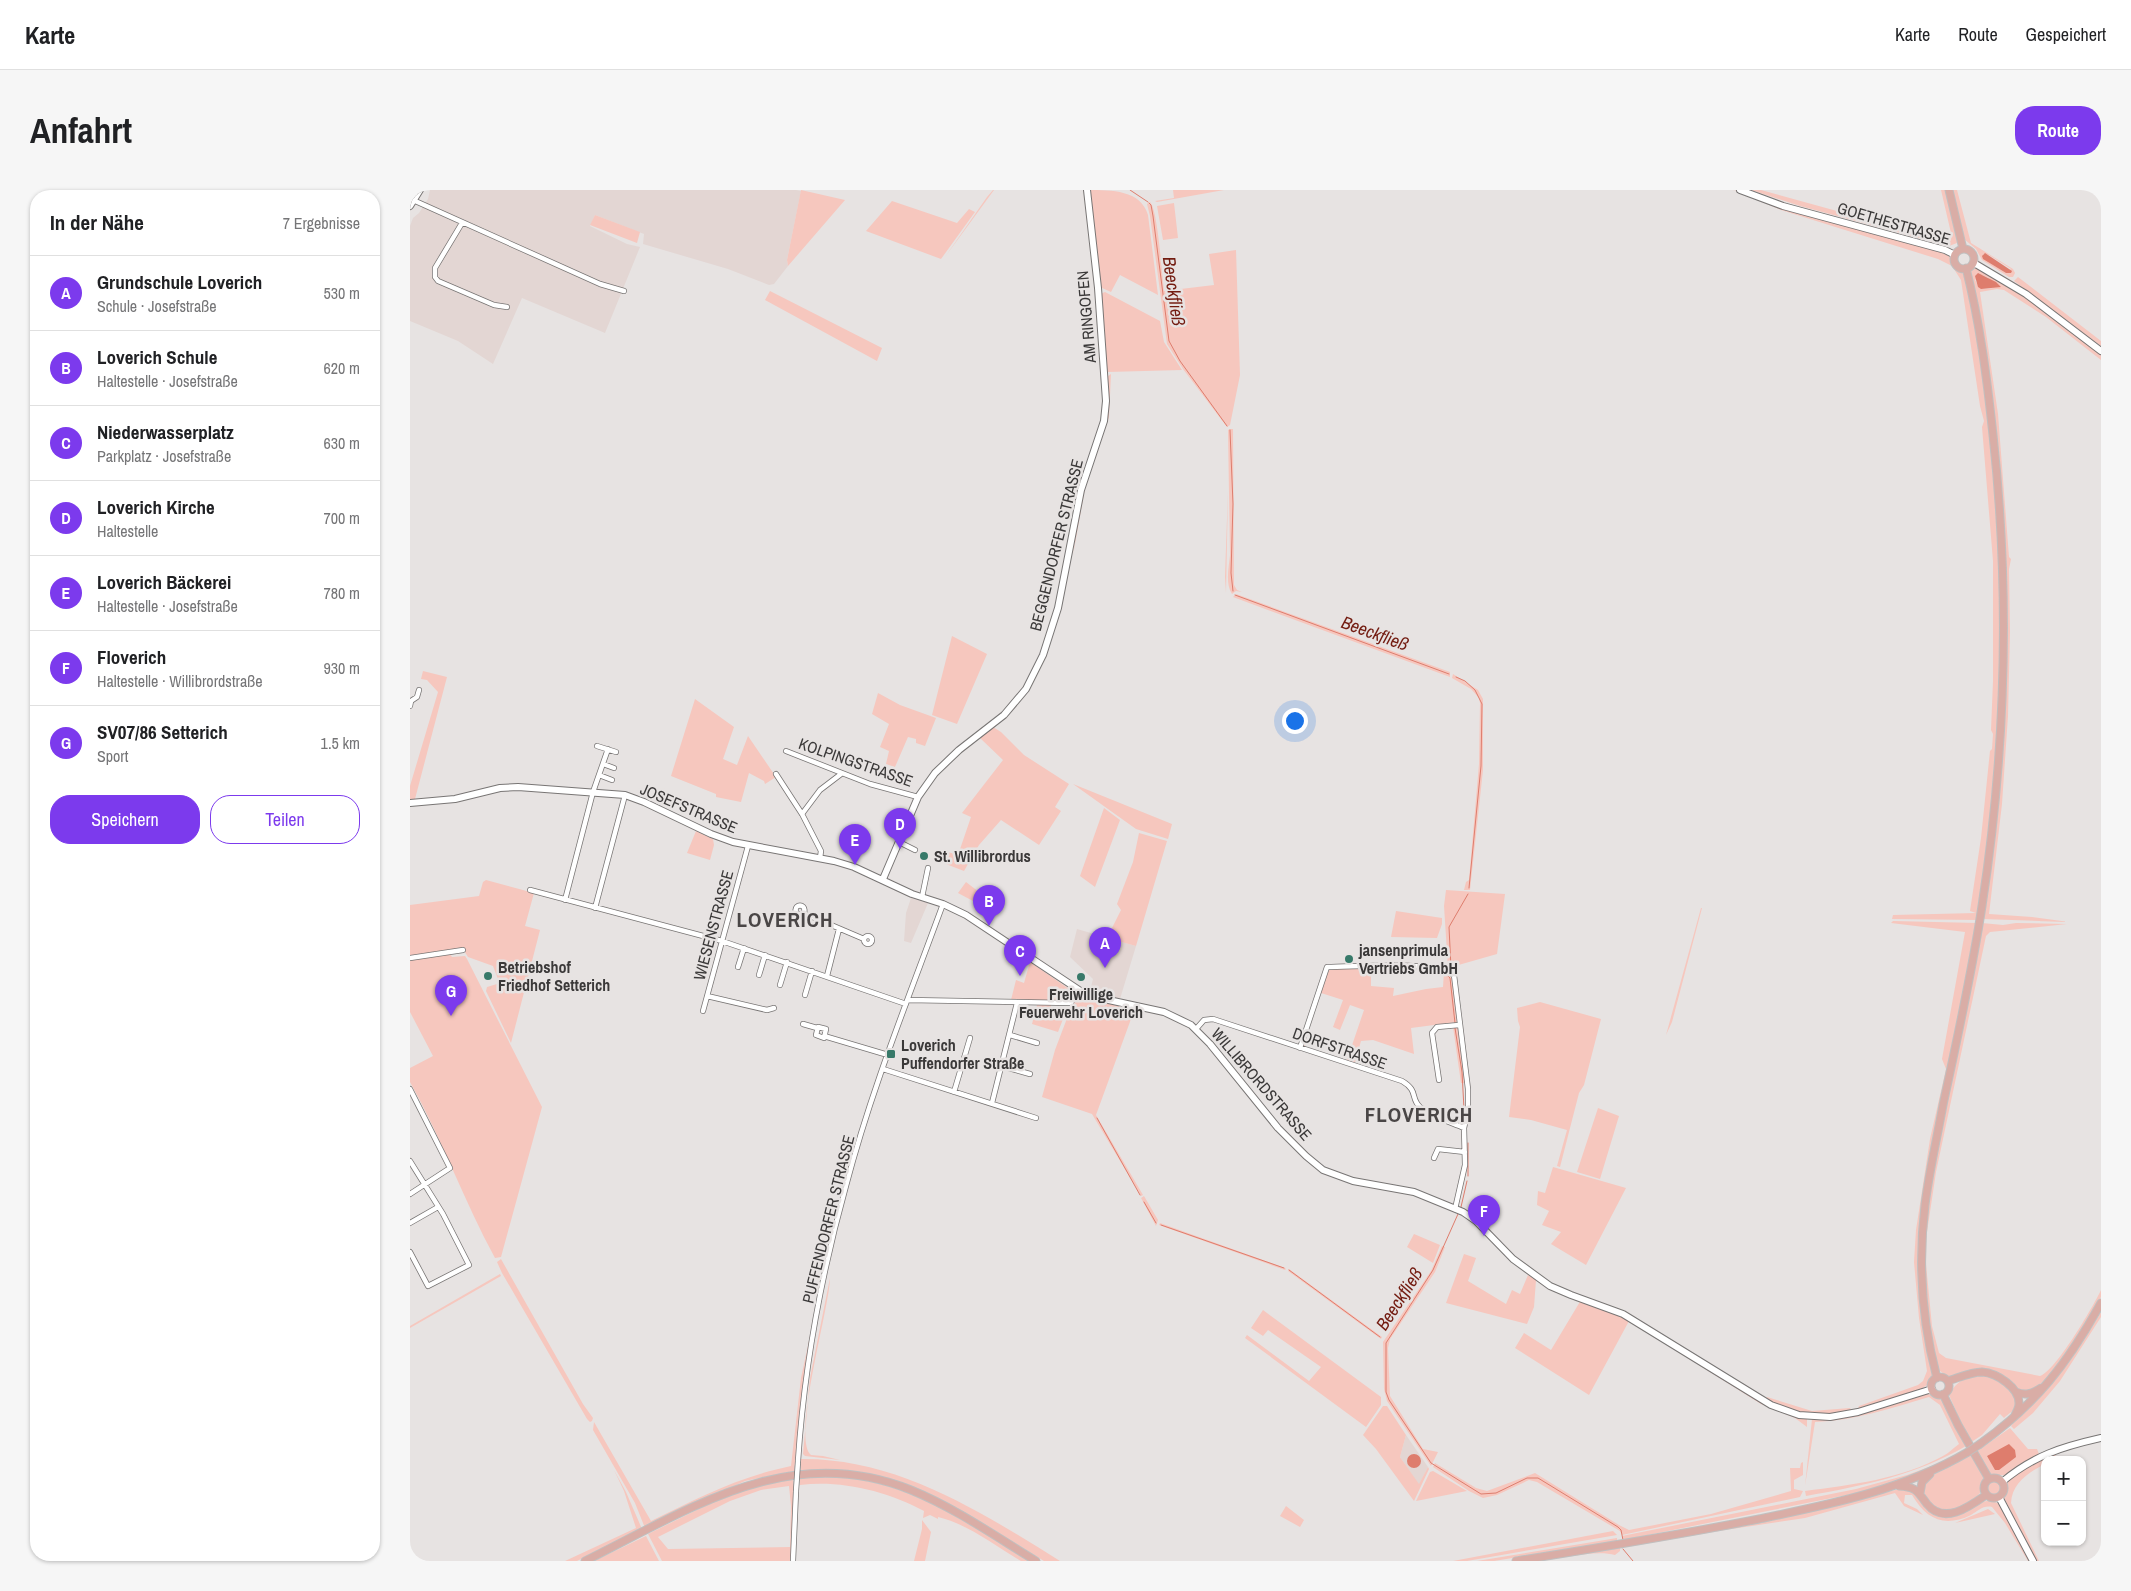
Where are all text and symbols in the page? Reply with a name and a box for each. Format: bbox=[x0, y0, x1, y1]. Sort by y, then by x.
text: Karte bbox=[25, 19, 75, 51]
text: Karte bbox=[1895, 22, 1930, 47]
text: Route bbox=[1958, 22, 1998, 47]
text: Gespeichert bbox=[2026, 22, 2106, 47]
button: Route bbox=[2015, 106, 2101, 155]
text: Anfahrt bbox=[30, 107, 132, 154]
street label: GOETHESTRASSE bbox=[1835, 196, 1953, 250]
text: In der Nähe bbox=[50, 208, 144, 237]
text: 7 Ergebnisse bbox=[283, 212, 360, 234]
water label: Beeckfließ bbox=[1157, 255, 1191, 327]
text: Grundschule Loverich bbox=[97, 269, 262, 295]
street label: AM RINGOFEN bbox=[1071, 270, 1101, 365]
text: A bbox=[61, 282, 71, 304]
text: 530 m bbox=[324, 282, 360, 304]
text: Schule · Josefstraße bbox=[97, 295, 217, 317]
text: Loverich Schule bbox=[97, 344, 217, 370]
text: B bbox=[61, 357, 71, 379]
text: 620 m bbox=[324, 357, 360, 379]
text: Haltestelle · Josefstraße bbox=[97, 370, 238, 392]
text: Niederwasserplatz bbox=[97, 419, 234, 445]
text: C bbox=[61, 432, 71, 454]
text: 630 m bbox=[324, 432, 360, 454]
text: Parkplatz · Josefstraße bbox=[97, 445, 231, 467]
street label: BEGGENDORFER STRASSE bbox=[1024, 457, 1088, 633]
text: Loverich Kirche bbox=[97, 494, 215, 520]
text: D bbox=[61, 507, 71, 529]
text: 700 m bbox=[324, 507, 360, 529]
text: Haltestelle bbox=[97, 520, 158, 542]
text: Loverich Bäckerei bbox=[97, 569, 231, 595]
text: E bbox=[62, 582, 70, 604]
text: 780 m bbox=[324, 582, 360, 604]
text: Haltestelle · Josefstraße bbox=[97, 595, 238, 617]
water label: Beeckfließ bbox=[1338, 609, 1412, 657]
text: Floverich bbox=[97, 644, 166, 670]
text: F bbox=[62, 657, 70, 679]
text: 930 m bbox=[324, 657, 360, 679]
text: Haltestelle · Willibrordstraße bbox=[97, 670, 263, 692]
your location bbox=[1282, 708, 1308, 734]
text: SV07/86 Setterich bbox=[97, 719, 228, 745]
text: G bbox=[61, 732, 71, 754]
text: 1.5 km bbox=[321, 732, 360, 754]
street label: KOLPINGSTRASSE bbox=[796, 732, 916, 792]
text: Sport bbox=[97, 745, 128, 767]
street label: JOSEFSTRASSE bbox=[637, 778, 741, 838]
button: Speichern bbox=[50, 795, 200, 844]
button: Teilen bbox=[210, 795, 360, 844]
pin: D bbox=[884, 808, 916, 849]
pin: E bbox=[839, 824, 871, 865]
place label: St. Willibrordus bbox=[934, 845, 1031, 867]
marker: St. Willibrordus bbox=[918, 850, 930, 862]
street label: WIESENSTRASSE bbox=[688, 868, 738, 982]
pin: B bbox=[973, 885, 1005, 926]
district label: LOVERICH bbox=[737, 905, 833, 934]
pin: A bbox=[1089, 927, 1121, 968]
pin: C bbox=[1004, 935, 1036, 976]
place label: jansenprimula Vertriebs GmbH bbox=[1358, 939, 1458, 979]
marker: jansenprimula Vertriebs GmbH bbox=[1343, 953, 1355, 965]
place label: Betriebshof Friedhof Setterich bbox=[498, 956, 610, 996]
marker: Betriebshof Friedhof Setterich bbox=[482, 970, 494, 982]
marker: Freiwillige Feuerwehr Loverich bbox=[1075, 971, 1087, 983]
pin: G bbox=[435, 975, 467, 1016]
place label: Freiwillige Feuerwehr Loverich bbox=[1019, 983, 1143, 1023]
street label: DORFSTRASSE bbox=[1290, 1022, 1390, 1074]
street label: WILLIBRORDSTRASSE bbox=[1207, 1023, 1317, 1145]
place label: Loverich Puffendorfer Straße bbox=[901, 1034, 1024, 1074]
marker: Loverich Puffendorfer Straße bbox=[885, 1048, 897, 1060]
district label: FLOVERICH bbox=[1365, 1100, 1473, 1129]
street label: PUFFENDORFER STRASSE bbox=[796, 1133, 860, 1305]
pin: F bbox=[1468, 1195, 1500, 1236]
water label: Beeckfließ bbox=[1370, 1263, 1428, 1335]
map controls bbox=[2041, 1456, 2086, 1546]
button: + bbox=[2041, 1456, 2086, 1501]
button: − bbox=[2041, 1501, 2086, 1546]

